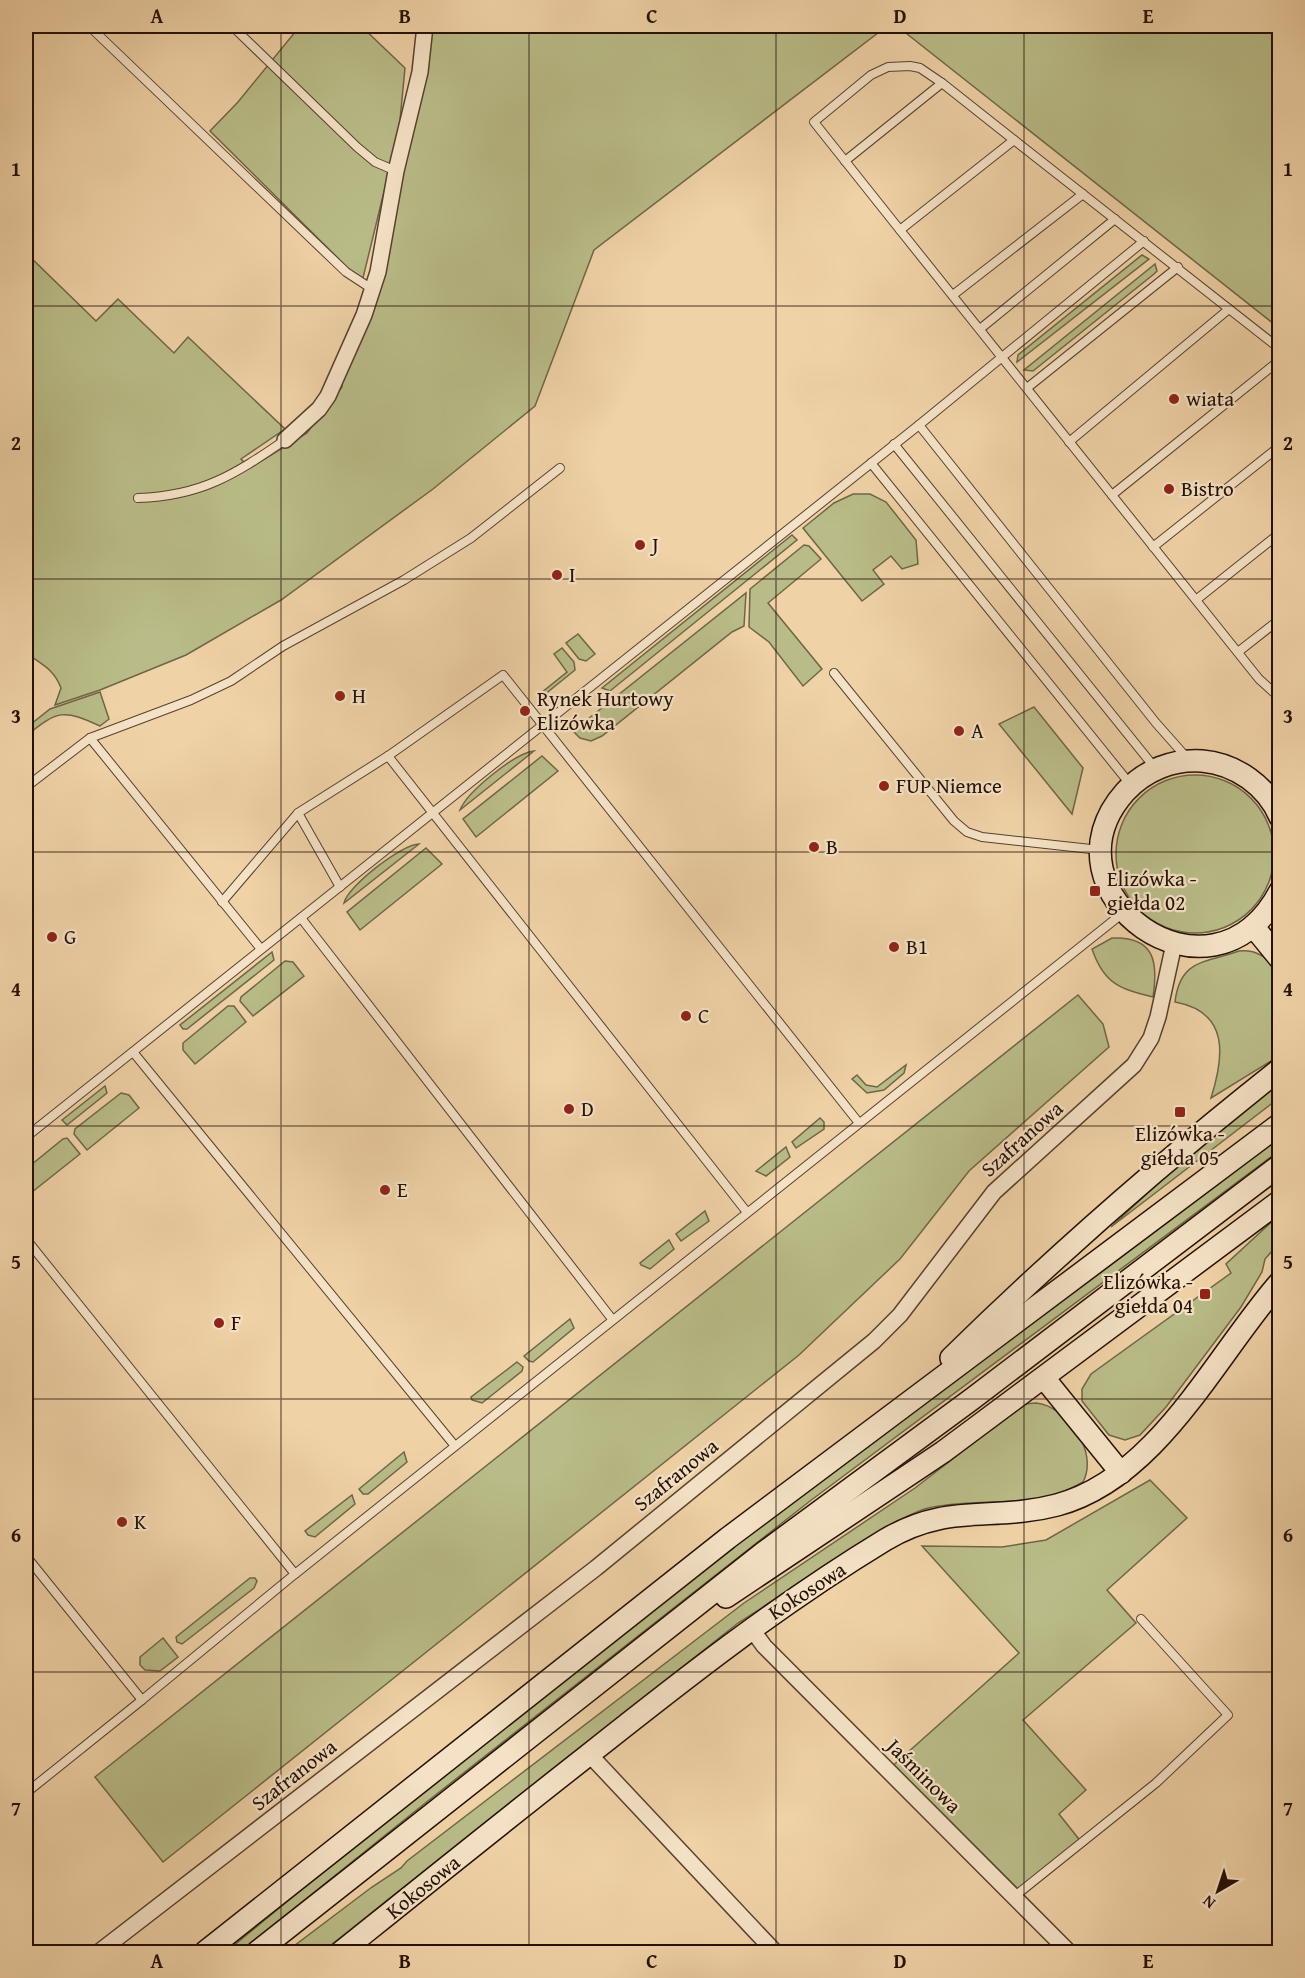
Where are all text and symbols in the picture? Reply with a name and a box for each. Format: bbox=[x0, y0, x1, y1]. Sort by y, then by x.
text: A bbox=[151, 1, 164, 30]
text: B bbox=[399, 1, 411, 30]
text: C bbox=[646, 1, 658, 30]
text: D bbox=[893, 1, 907, 30]
text: E bbox=[1143, 1, 1154, 30]
text: 1 bbox=[11, 154, 21, 183]
text: 1 bbox=[1283, 154, 1293, 183]
place label: wiata bbox=[1186, 383, 1234, 414]
marker: wiata bbox=[1167, 392, 1181, 406]
text: 2 bbox=[11, 428, 21, 457]
text: 2 bbox=[1283, 428, 1293, 457]
place label: Bistro bbox=[1181, 473, 1234, 504]
marker: Bistro bbox=[1162, 482, 1176, 496]
place label: J bbox=[649, 529, 659, 560]
marker: J bbox=[633, 538, 647, 552]
place label: I bbox=[569, 559, 575, 590]
marker: I bbox=[550, 568, 564, 582]
place label: H bbox=[352, 680, 366, 711]
place label: Rynek Hurtowy Elizówka bbox=[537, 683, 674, 738]
marker: H bbox=[333, 689, 347, 703]
text: 3 bbox=[11, 701, 21, 730]
text: 3 bbox=[1283, 701, 1293, 730]
marker: Rynek Hurtowy Elizówka bbox=[518, 704, 532, 718]
place label: A bbox=[971, 715, 984, 746]
marker: A bbox=[952, 724, 966, 738]
place label: FUP Niemce bbox=[896, 770, 1002, 801]
marker: FUP Niemce bbox=[877, 779, 891, 793]
place label: B bbox=[826, 831, 838, 862]
marker: B bbox=[807, 840, 821, 854]
place label: Elizówka - giełda 02 bbox=[1107, 863, 1197, 918]
marker: Elizówka - giełda 02 bbox=[1088, 884, 1102, 898]
place label: G bbox=[64, 921, 76, 952]
marker: G bbox=[45, 930, 59, 944]
place label: B1 bbox=[906, 931, 928, 962]
marker: B1 bbox=[887, 940, 901, 954]
text: 4 bbox=[11, 974, 21, 1003]
text: 4 bbox=[1283, 974, 1293, 1003]
place label: C bbox=[698, 1000, 709, 1031]
marker: C bbox=[679, 1009, 693, 1023]
place label: D bbox=[581, 1093, 594, 1124]
street label: Szafranowa bbox=[974, 1093, 1070, 1184]
marker: D bbox=[562, 1102, 576, 1116]
marker: Elizówka - giełda 05 bbox=[1173, 1105, 1187, 1119]
place label: Elizówka - giełda 05 bbox=[1135, 1118, 1225, 1173]
place label: E bbox=[397, 1174, 408, 1205]
marker: E bbox=[378, 1183, 392, 1197]
text: 5 bbox=[11, 1247, 21, 1276]
text: 5 bbox=[1283, 1247, 1293, 1276]
place label: Elizówka - giełda 04 bbox=[1103, 1266, 1193, 1321]
marker: Elizówka - giełda 04 bbox=[1198, 1287, 1212, 1301]
place label: F bbox=[231, 1307, 241, 1338]
marker: F bbox=[212, 1316, 226, 1330]
street label: Szafranowa bbox=[627, 1431, 725, 1518]
place label: K bbox=[134, 1506, 147, 1537]
marker: K bbox=[115, 1515, 129, 1529]
text: 6 bbox=[11, 1520, 21, 1549]
text: 6 bbox=[1283, 1520, 1293, 1549]
street label: Kokosowa bbox=[762, 1554, 852, 1627]
street label: Jaśminowa bbox=[878, 1729, 969, 1820]
street label: Szafranowa bbox=[244, 1731, 343, 1818]
text: 7 bbox=[11, 1793, 21, 1822]
text: 7 bbox=[1283, 1793, 1293, 1822]
street label: Kokosowa bbox=[379, 1847, 466, 1926]
north arrow bbox=[1188, 1861, 1248, 1921]
text: N bbox=[1197, 1890, 1220, 1915]
text: A bbox=[151, 1946, 164, 1975]
text: B bbox=[399, 1946, 411, 1975]
text: C bbox=[646, 1946, 658, 1975]
text: D bbox=[893, 1946, 907, 1975]
text: E bbox=[1143, 1946, 1154, 1975]

